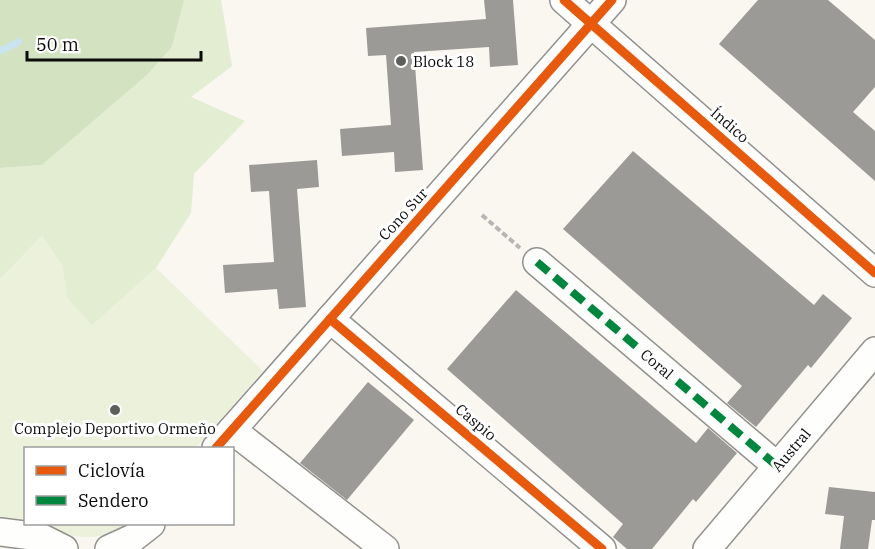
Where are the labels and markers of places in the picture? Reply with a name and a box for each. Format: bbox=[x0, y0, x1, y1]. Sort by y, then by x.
place label: Block 18 bbox=[413, 52, 474, 71]
marker: Block 18 bbox=[394, 54, 408, 68]
marker: Complejo Deportivo Ormeño bbox=[108, 403, 122, 417]
place label: Complejo Deportivo Ormeño bbox=[14, 419, 216, 438]

